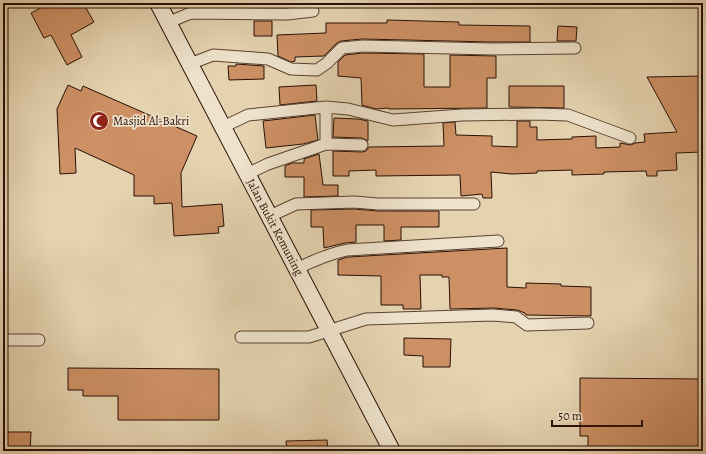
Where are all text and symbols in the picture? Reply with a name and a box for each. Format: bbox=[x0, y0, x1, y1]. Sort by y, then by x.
mosque icon: Masjid Al-Bakri bbox=[88, 110, 110, 132]
place label: Masjid Al-Bakri bbox=[113, 113, 189, 129]
street label: Jalan Bukit Kemuning bbox=[243, 176, 307, 278]
scale bar bbox=[552, 402, 642, 428]
text: 50 m bbox=[558, 408, 582, 424]

